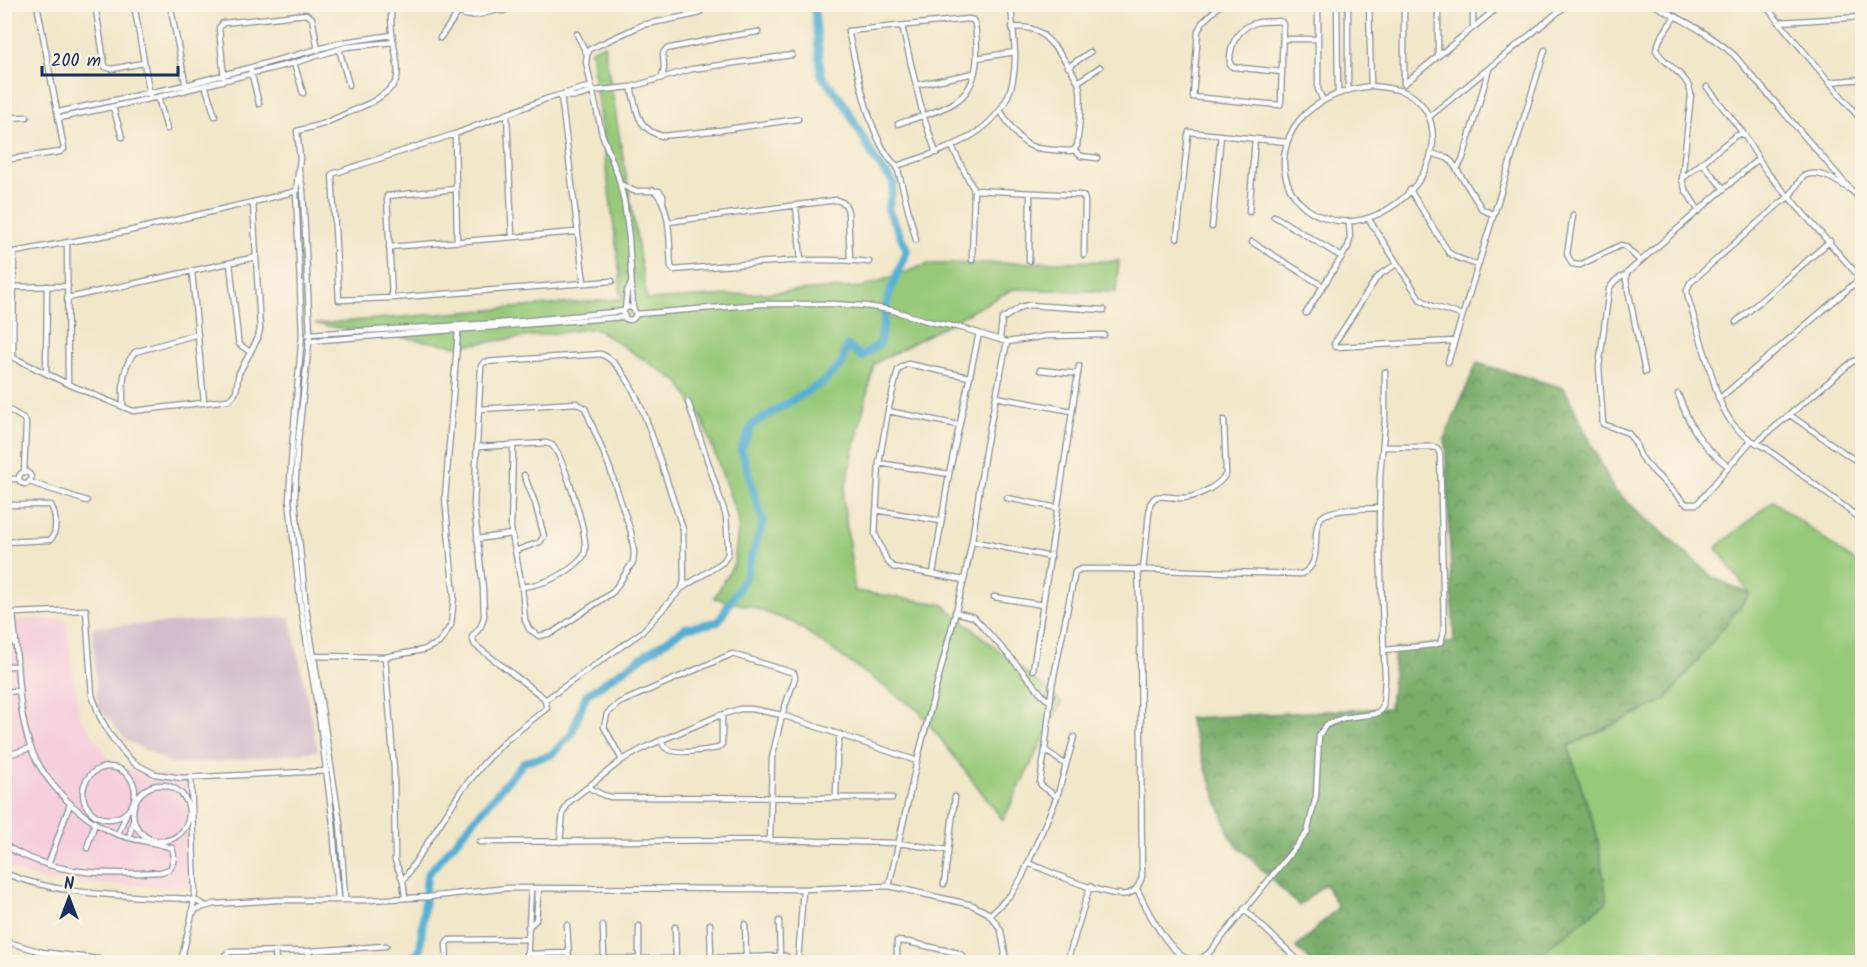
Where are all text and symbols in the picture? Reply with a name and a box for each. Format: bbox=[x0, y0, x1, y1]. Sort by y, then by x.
scale bar bbox=[42, 39, 178, 77]
text: 200 m bbox=[51, 47, 101, 76]
north arrow bbox=[39, 868, 99, 928]
text: N bbox=[64, 872, 74, 897]

